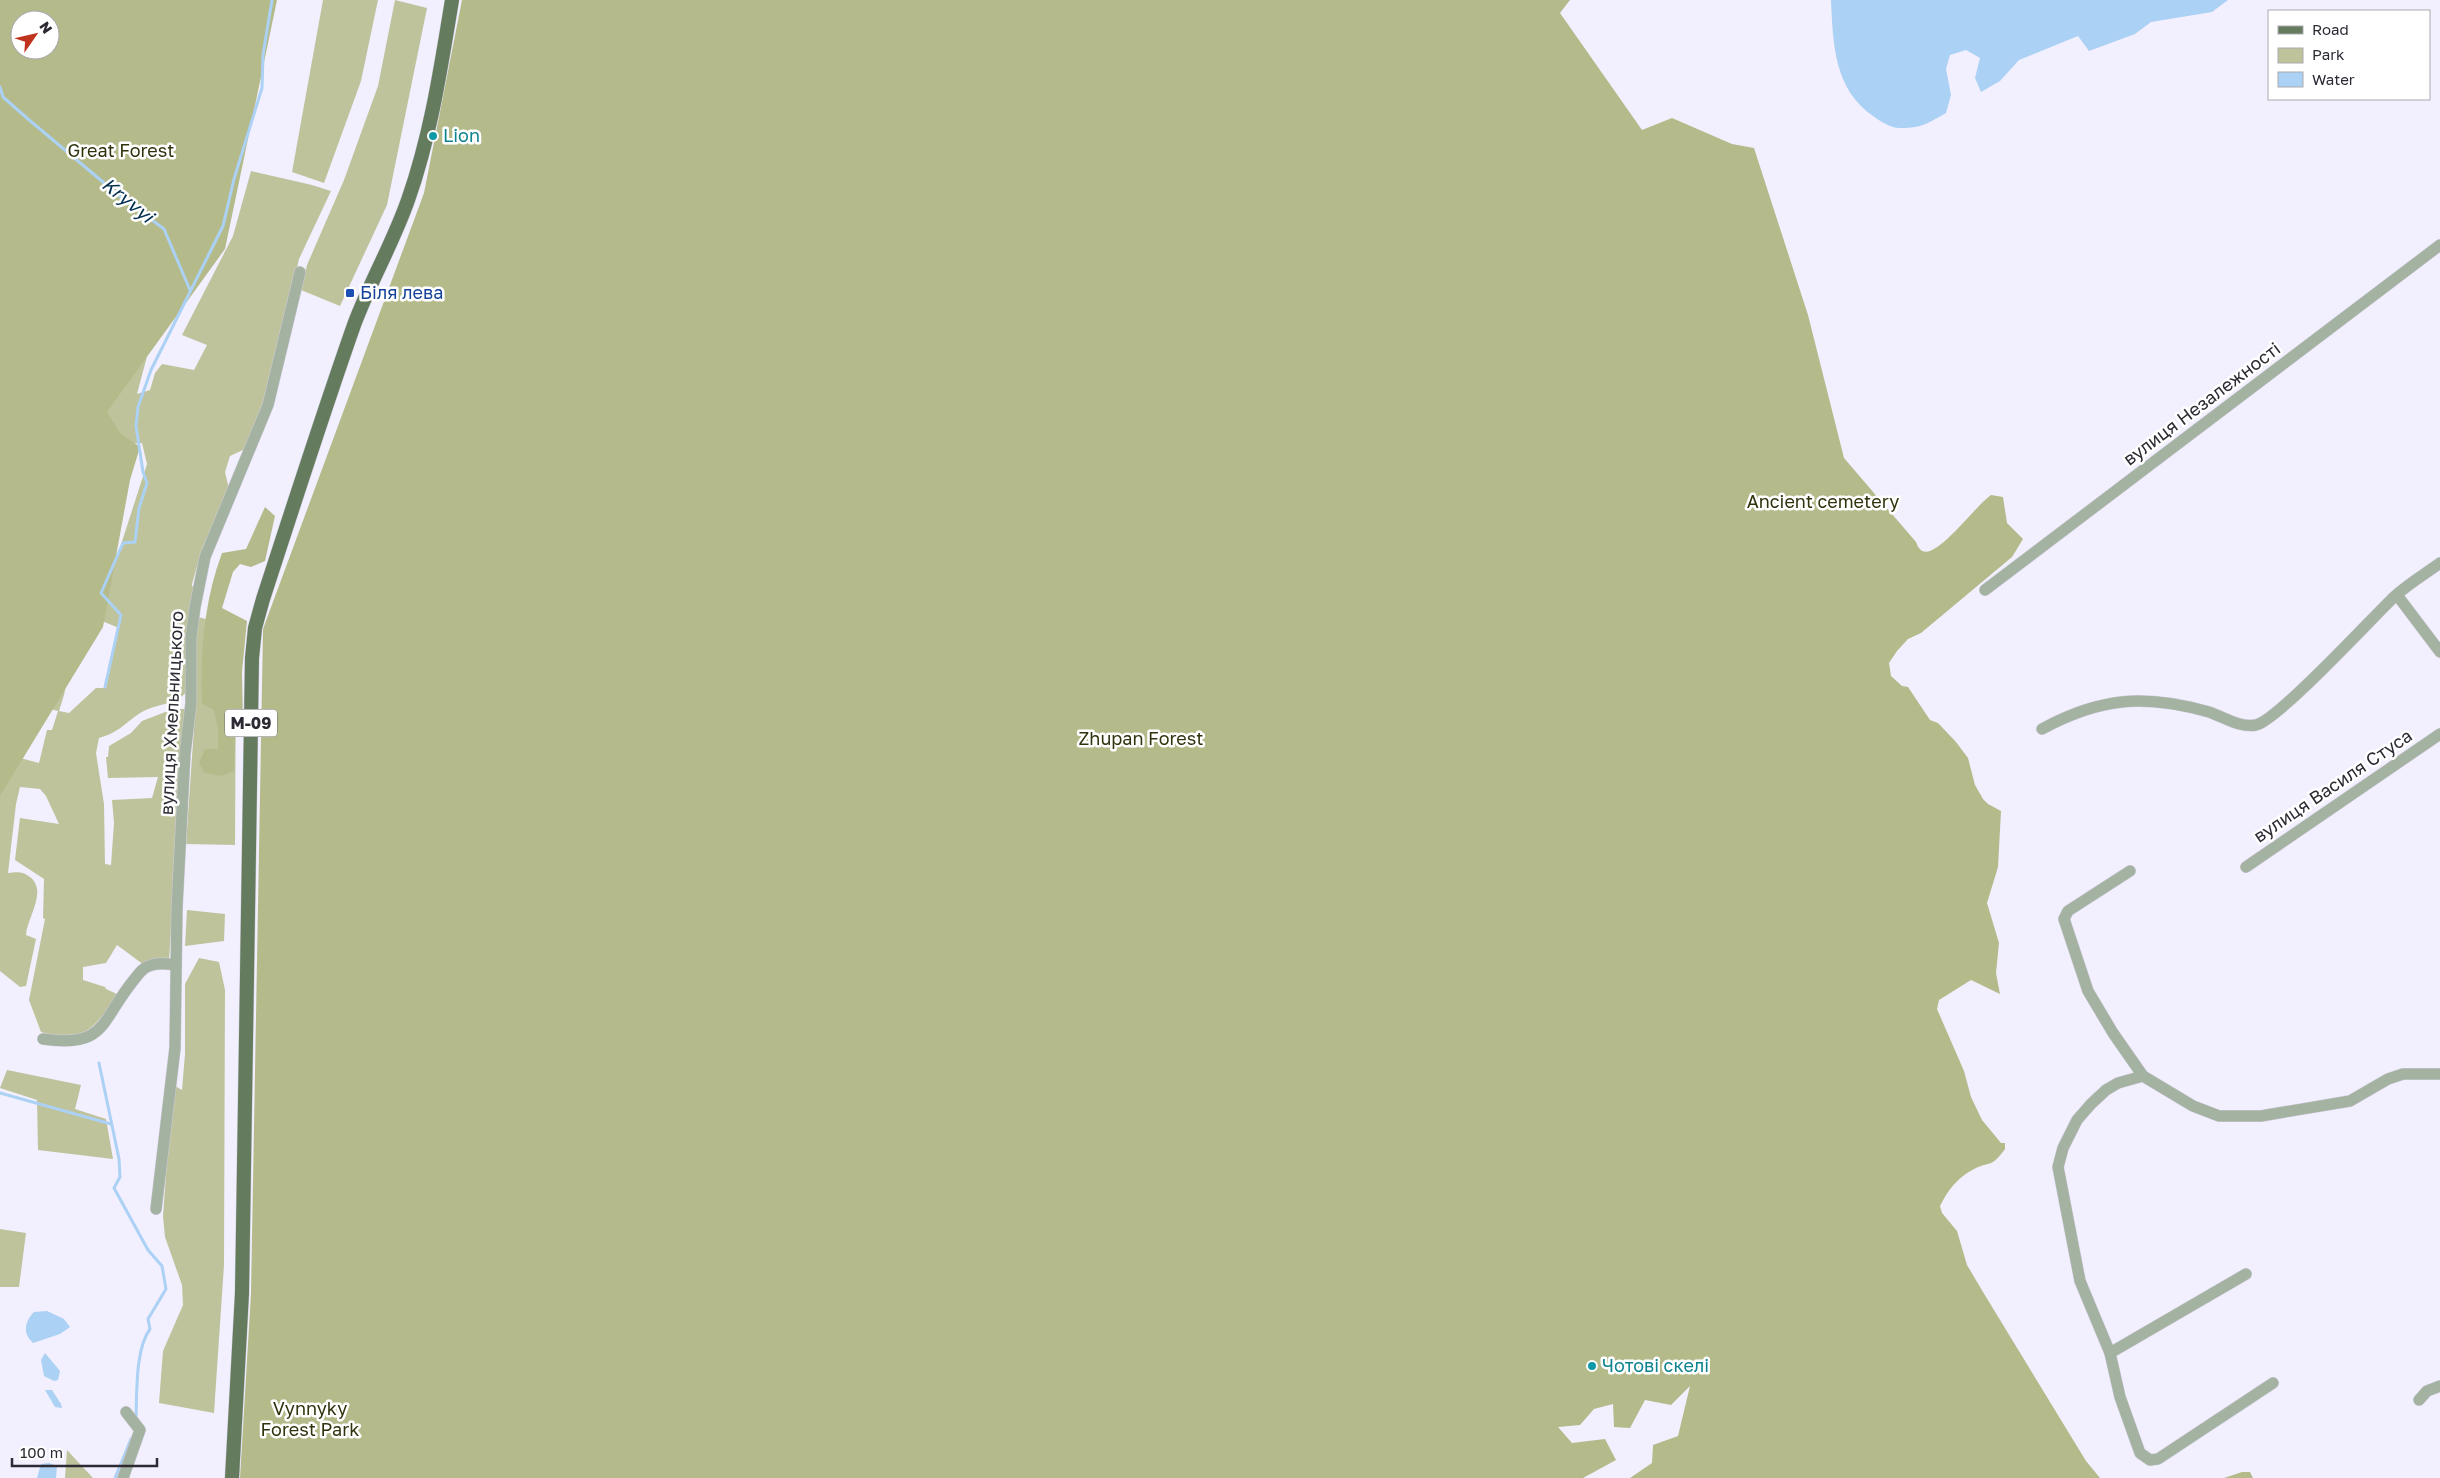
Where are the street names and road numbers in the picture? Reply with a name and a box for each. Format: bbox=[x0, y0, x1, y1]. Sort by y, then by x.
street label: вулиця Незалежності bbox=[2118, 337, 2284, 469]
street label: вулиця Хмельницького bbox=[155, 610, 187, 816]
road number: М-09 bbox=[225, 710, 277, 736]
street label: вулиця Василя Стуса bbox=[2249, 724, 2416, 846]

